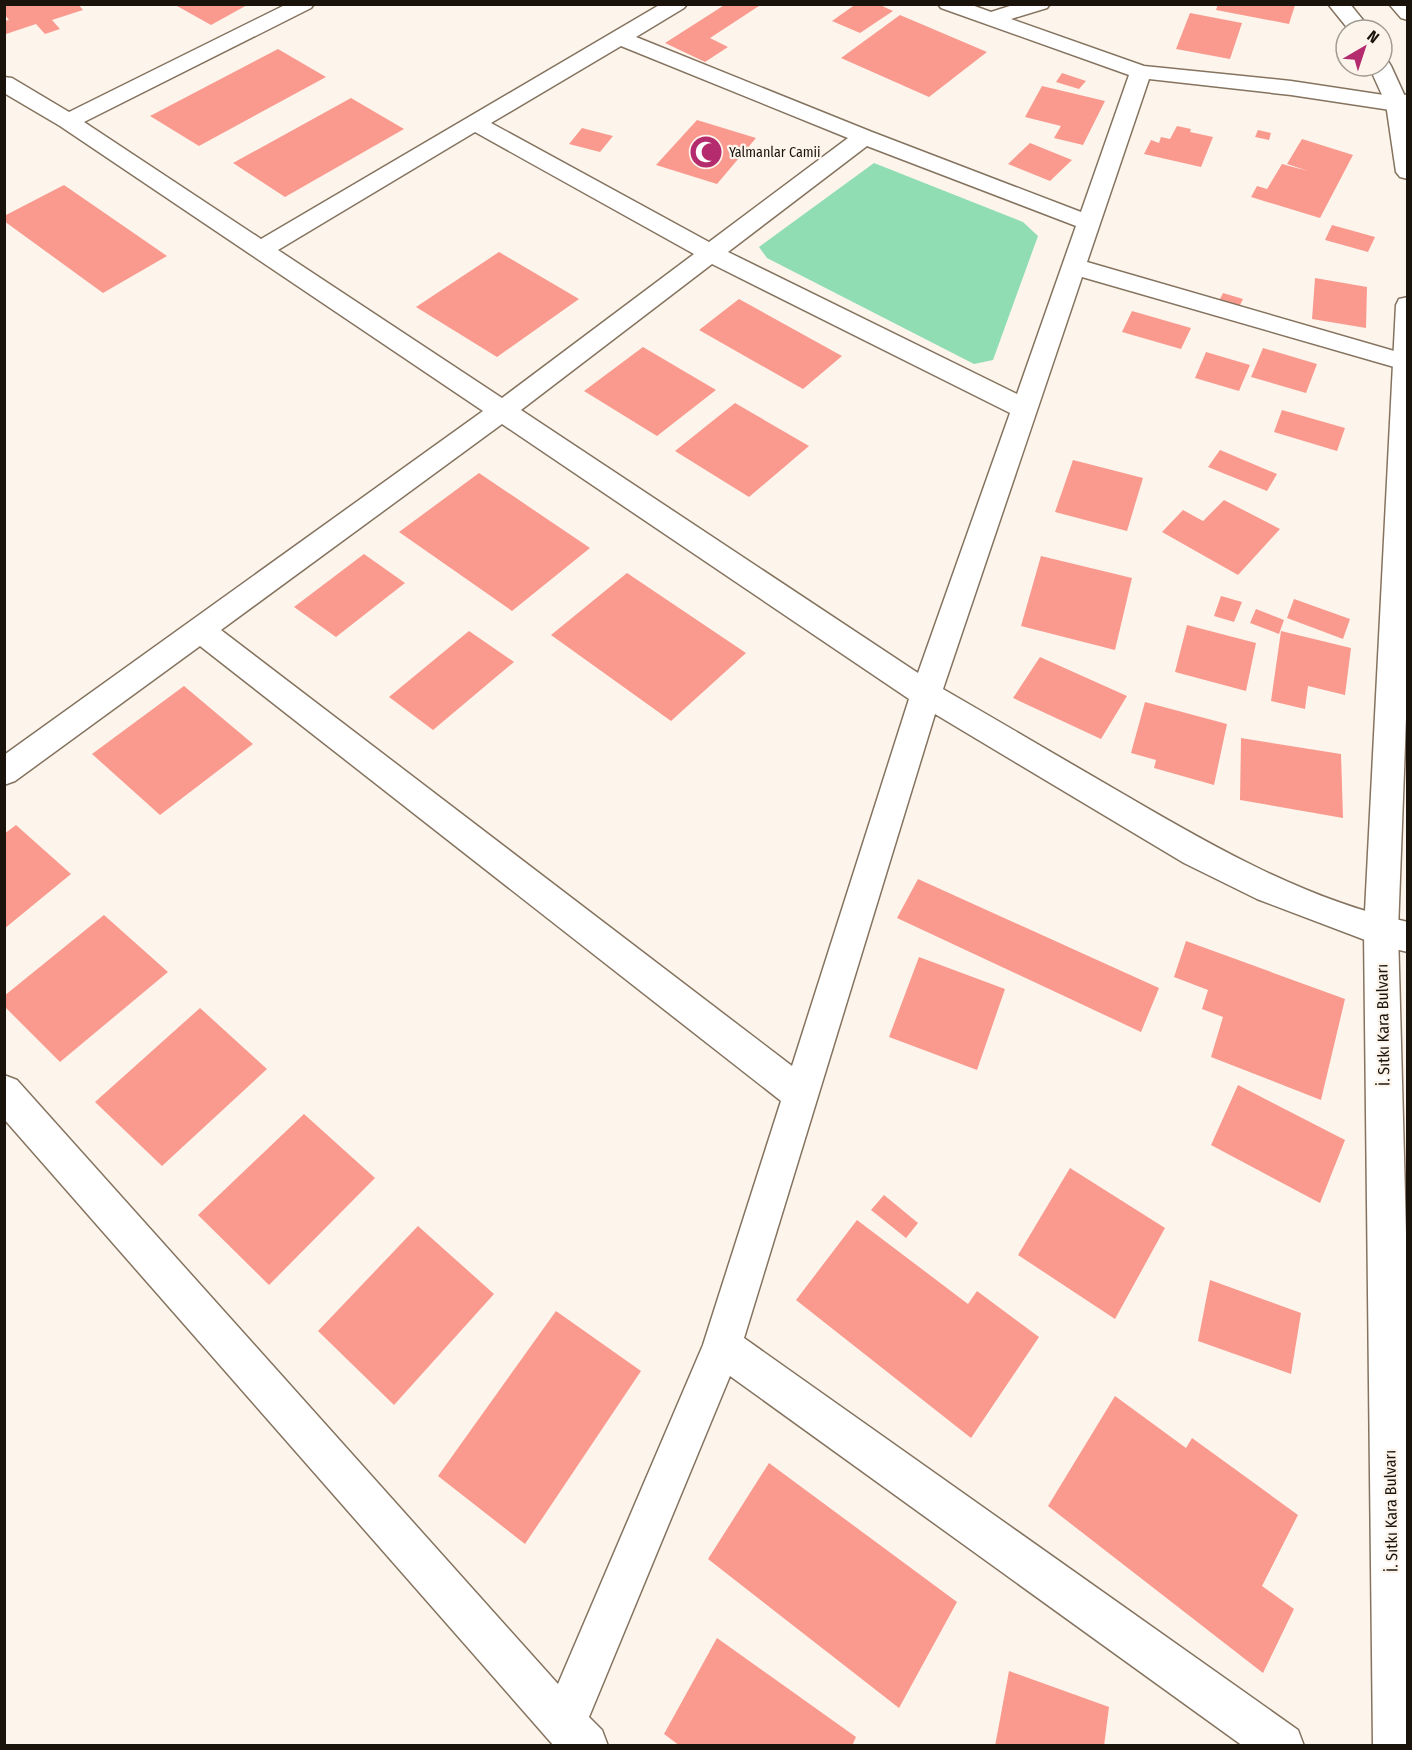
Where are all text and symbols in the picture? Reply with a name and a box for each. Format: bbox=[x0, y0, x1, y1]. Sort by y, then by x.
north arrow bbox=[1334, 18, 1394, 78]
text: N bbox=[1363, 26, 1383, 47]
mosque icon: Yalmanlar Camii bbox=[688, 134, 724, 170]
place label: Yalmanlar Camii bbox=[729, 144, 821, 161]
street label: İ. Sıtkı Kara Bulvarı bbox=[1372, 964, 1394, 1086]
street label: İ. Sıtkı Kara Bulvarı bbox=[1380, 1450, 1402, 1572]

